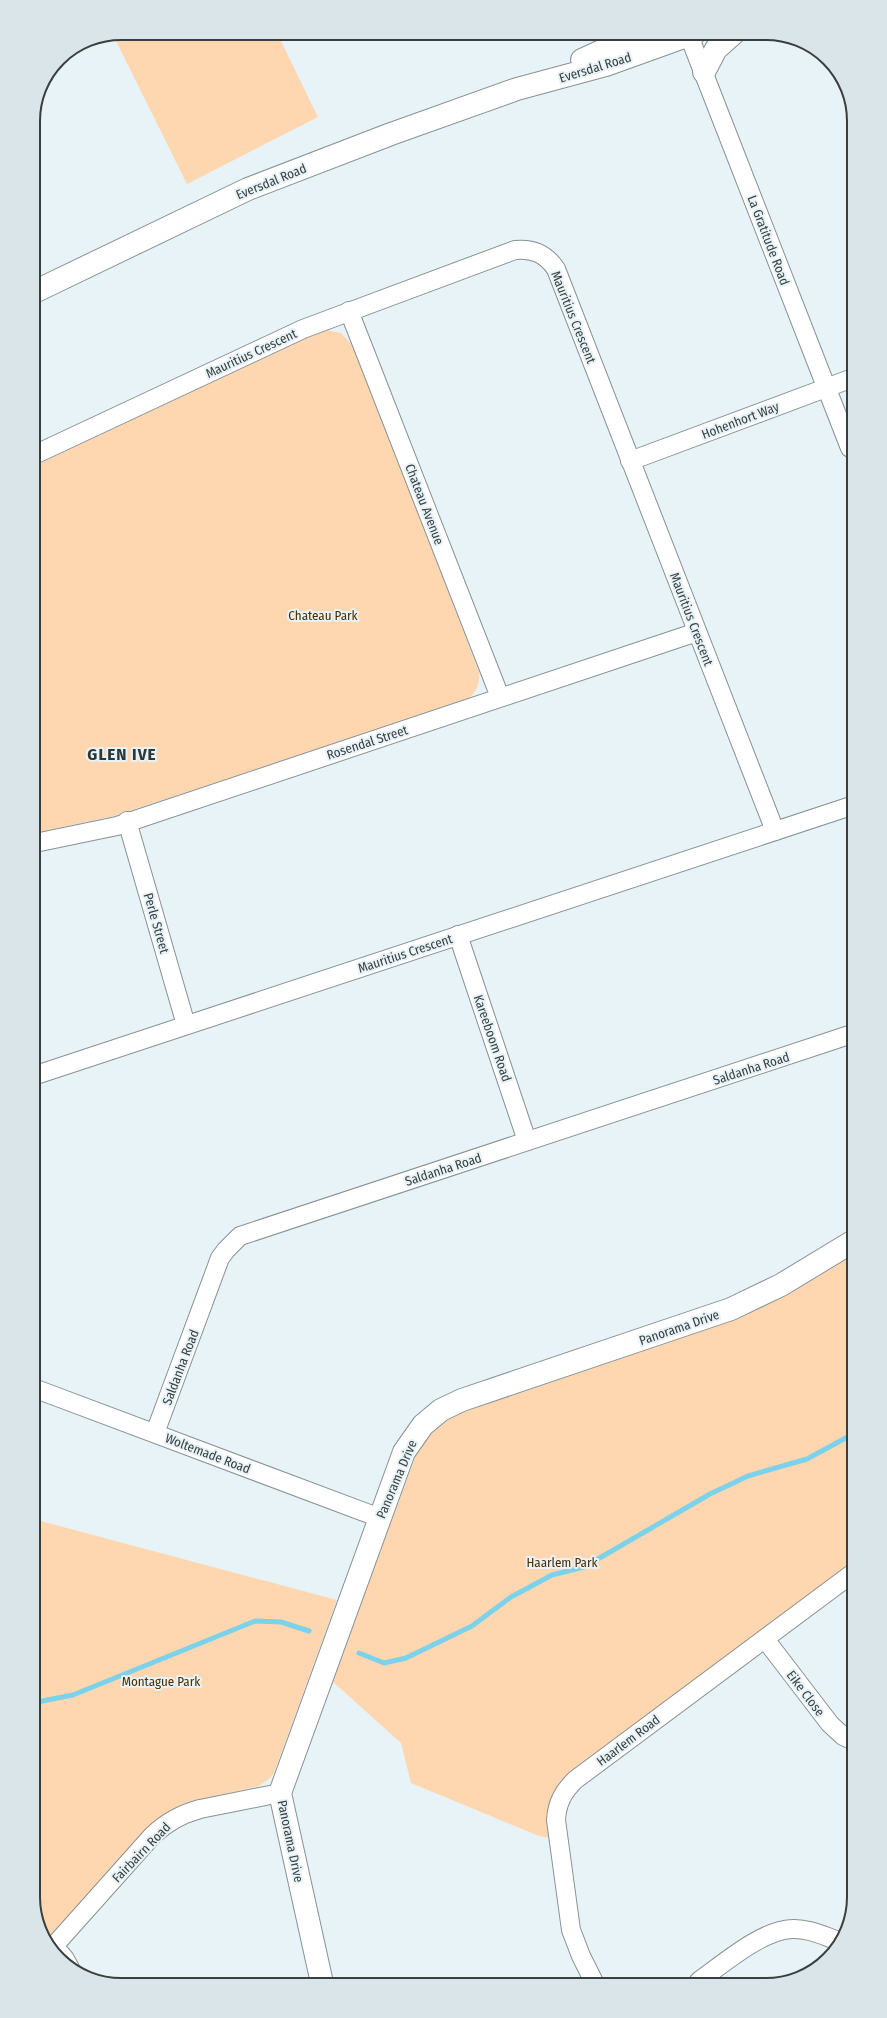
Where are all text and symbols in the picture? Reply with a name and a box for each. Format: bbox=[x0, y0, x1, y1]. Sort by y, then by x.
street label: Eversdal Road bbox=[557, 49, 633, 86]
street label: Eversdal Road bbox=[234, 161, 309, 202]
street label: La Gratitude Road bbox=[745, 193, 793, 287]
street label: Mauritius Crescent bbox=[548, 269, 599, 366]
street label: Mauritius Crescent bbox=[203, 326, 300, 381]
street label: Hohenhort Way bbox=[699, 399, 781, 442]
street label: Chateau Avenue bbox=[402, 462, 447, 547]
street label: Mauritius Crescent bbox=[667, 570, 716, 669]
park label: Chateau Park bbox=[288, 608, 359, 623]
street label: Rosendal Street bbox=[325, 722, 410, 763]
district label: GLEN IVE bbox=[87, 744, 157, 765]
street label: Perle Street bbox=[141, 891, 173, 956]
street label: Mauritius Crescent bbox=[356, 931, 455, 976]
street label: Kareeboom Road bbox=[471, 993, 514, 1084]
street label: Saldanha Road bbox=[711, 1049, 791, 1088]
street label: Saldanha Road bbox=[403, 1150, 483, 1189]
street label: Panorama Drive bbox=[637, 1307, 721, 1348]
street label: Saldanha Road bbox=[159, 1327, 202, 1407]
street label: Woltemade Road bbox=[163, 1430, 253, 1477]
street label: Panorama Drive bbox=[373, 1438, 420, 1521]
park label: Haarlem Park bbox=[526, 1555, 598, 1570]
street label: Eike Close bbox=[784, 1667, 828, 1719]
park label: Montague Park bbox=[122, 1674, 201, 1689]
street label: Haarlem Road bbox=[594, 1712, 663, 1769]
street label: Panorama Drive bbox=[274, 1799, 307, 1884]
street label: Fairbairn Road bbox=[109, 1819, 173, 1885]

